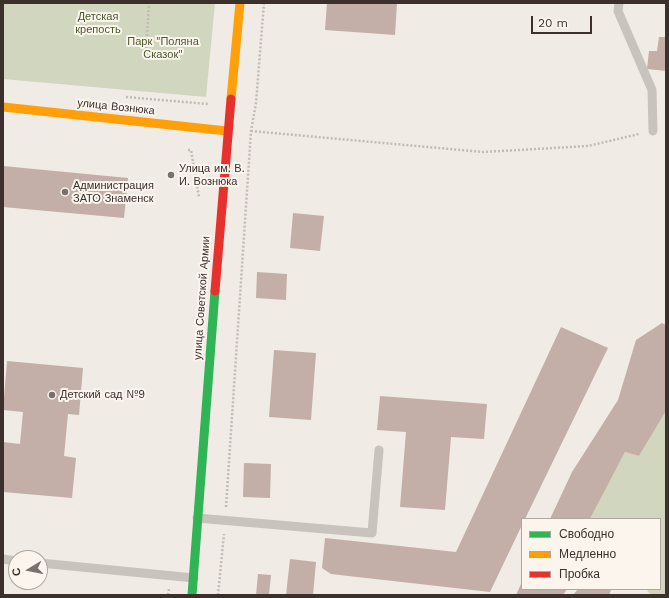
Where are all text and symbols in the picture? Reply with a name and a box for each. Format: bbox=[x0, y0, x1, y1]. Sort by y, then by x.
scale bar bbox=[533, 8, 594, 34]
park label: Детская крепость bbox=[75, 10, 121, 36]
text: 20 m bbox=[538, 16, 568, 30]
park label: Парк "Поляна Сказок" bbox=[127, 35, 199, 61]
street label: улица Вознюка bbox=[77, 96, 155, 118]
place label: Улица им. В. И. Вознюка bbox=[179, 162, 245, 188]
marker: Улица им. В. И. Вознюка bbox=[166, 170, 176, 180]
place label: Администрация ЗАТО Знаменск bbox=[73, 179, 154, 205]
marker: Администрация ЗАТО Знаменск bbox=[60, 187, 70, 197]
street label: улица Советской Армии bbox=[191, 236, 213, 360]
place label: Детский сад №9 bbox=[60, 388, 145, 402]
marker: Детский сад №9 bbox=[47, 390, 57, 400]
legend bbox=[521, 518, 661, 590]
text: Свободно bbox=[559, 527, 614, 541]
text: Медленно bbox=[559, 547, 616, 561]
north arrow bbox=[8, 550, 48, 590]
text: С bbox=[10, 567, 24, 577]
text: Пробка bbox=[559, 567, 600, 581]

